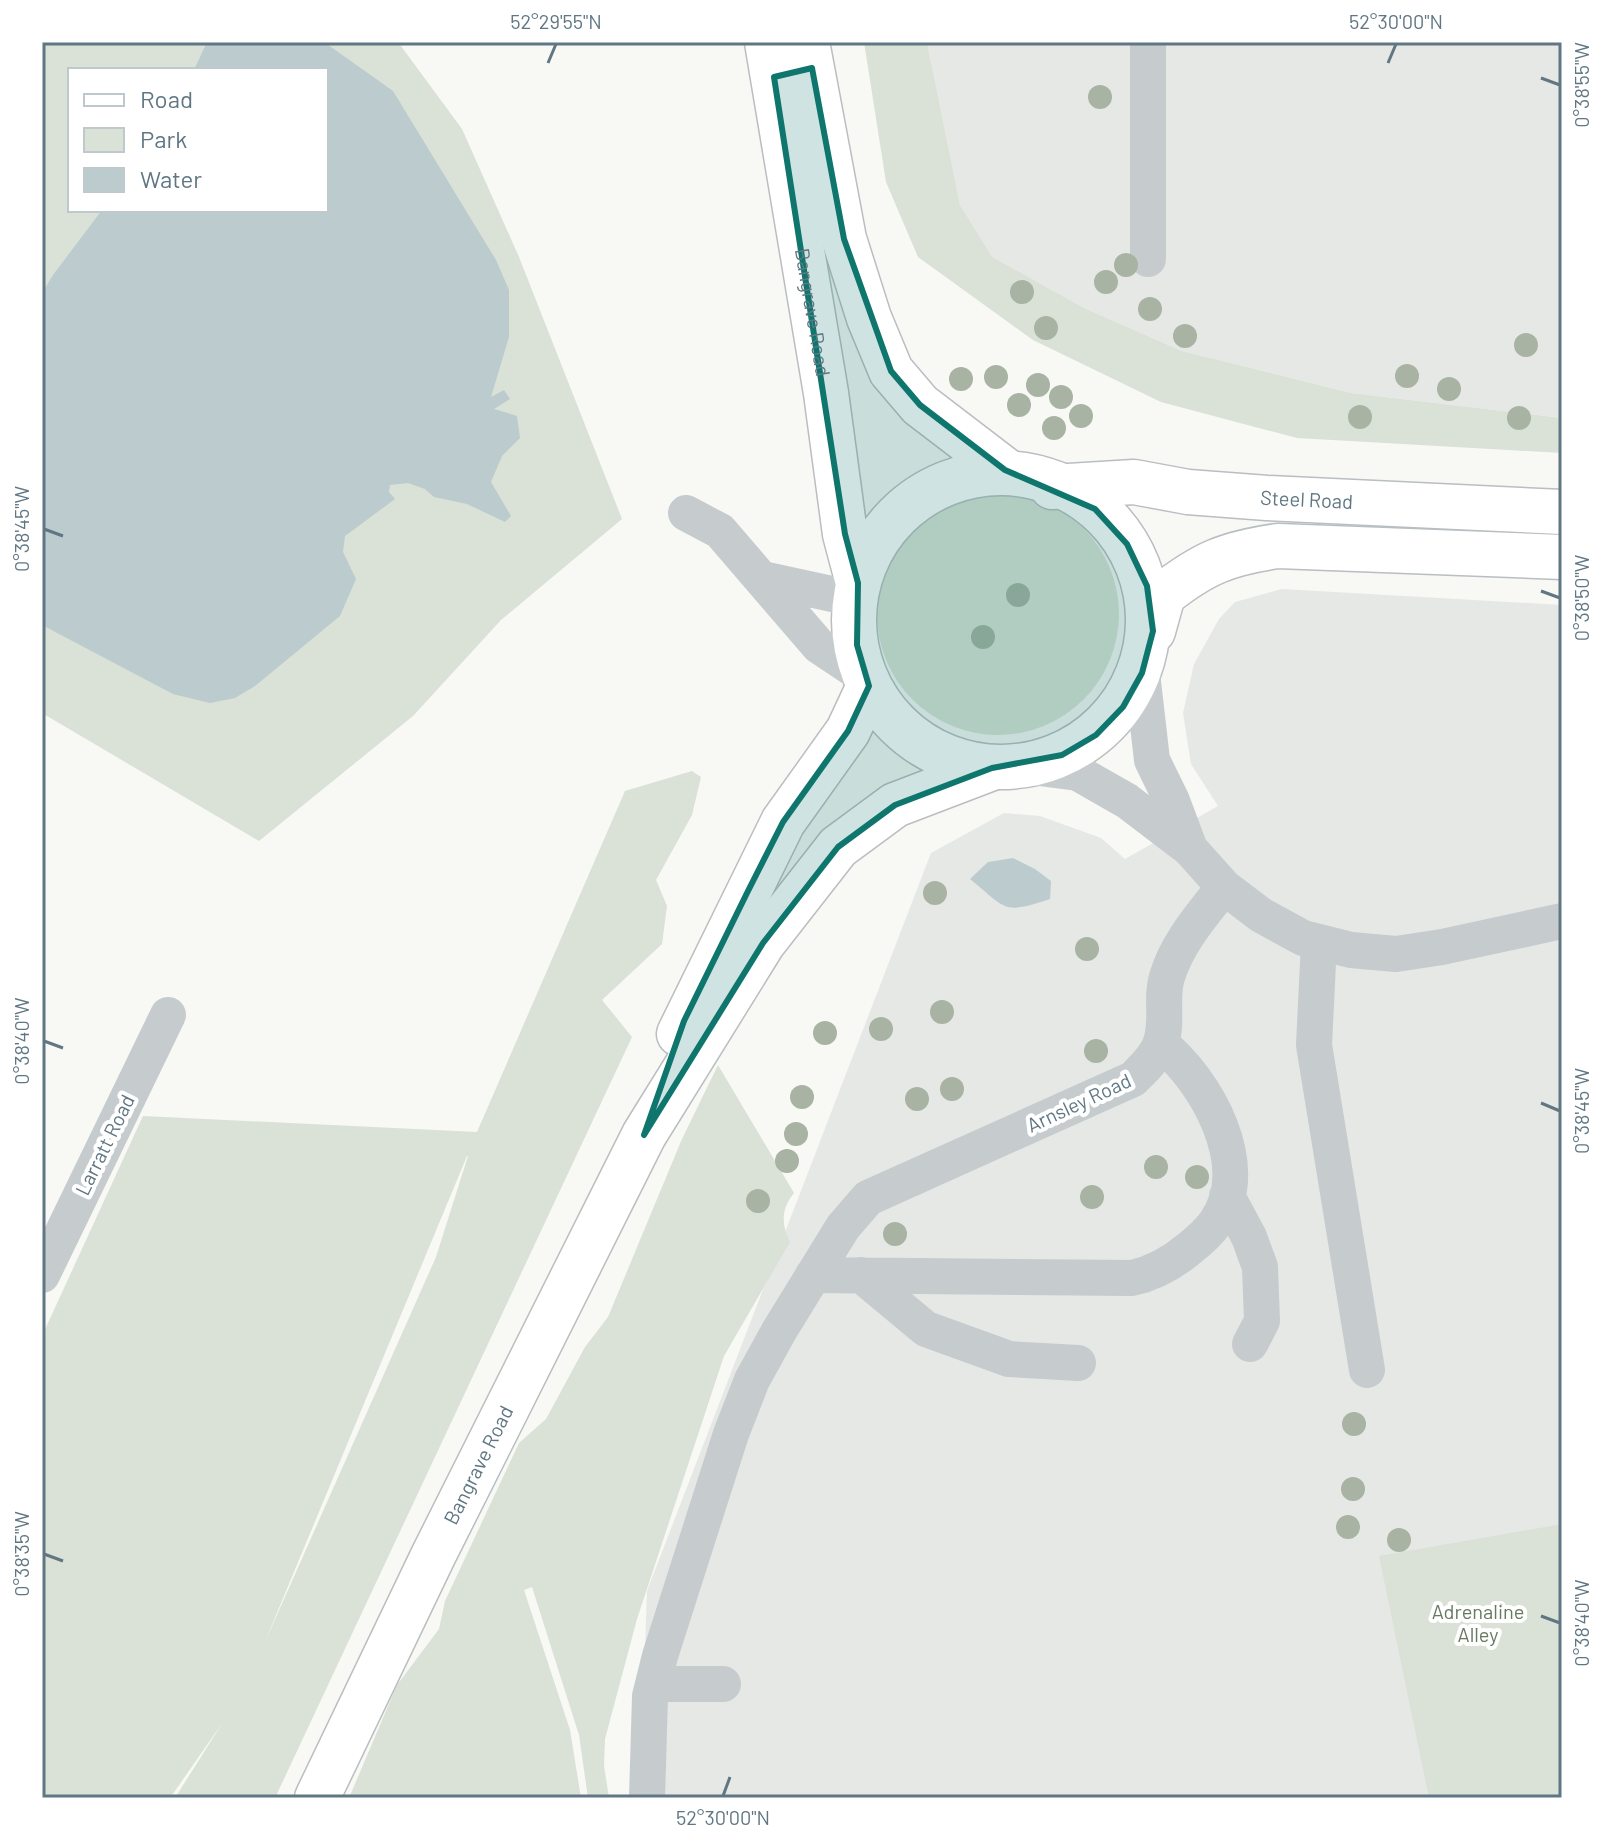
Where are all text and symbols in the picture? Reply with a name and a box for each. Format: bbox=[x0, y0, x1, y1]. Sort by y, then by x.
text: 52°29'55"N bbox=[510, 9, 602, 33]
text: 52°30'00"N bbox=[1349, 9, 1443, 33]
text: 0°38'55"W bbox=[1569, 42, 1593, 128]
legend bbox=[68, 68, 328, 212]
text: Road bbox=[140, 84, 193, 113]
text: Park bbox=[140, 124, 187, 153]
text: Water bbox=[140, 164, 202, 193]
street label: Bangrave Road bbox=[791, 246, 836, 378]
text: 0°38'45"W bbox=[9, 485, 33, 572]
street label: Steel Road bbox=[1259, 485, 1354, 513]
text: 0°38'50"W bbox=[1569, 554, 1593, 641]
text: 0°38'40"W bbox=[9, 997, 33, 1085]
street label: Arnsley Road bbox=[1023, 1067, 1135, 1137]
text: 0°38'45"W bbox=[1569, 1067, 1593, 1154]
street label: Larratt Road bbox=[69, 1090, 139, 1199]
street label: Bangrave Road bbox=[438, 1401, 517, 1528]
text: 0°38'35"W bbox=[9, 1511, 33, 1597]
text: 0°38'40"W bbox=[1569, 1579, 1593, 1667]
park label: Adrenaline Alley bbox=[1432, 1599, 1524, 1646]
text: 52°30'00"N bbox=[676, 1805, 770, 1829]

